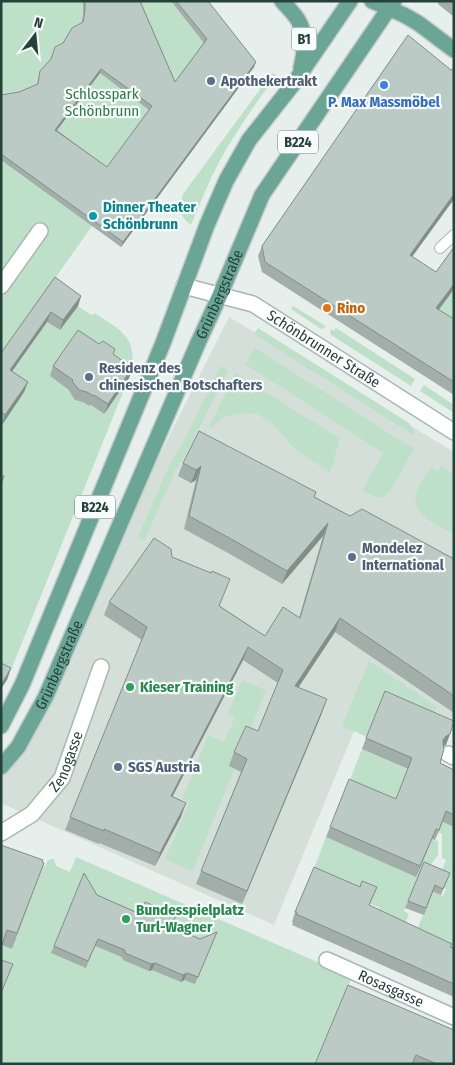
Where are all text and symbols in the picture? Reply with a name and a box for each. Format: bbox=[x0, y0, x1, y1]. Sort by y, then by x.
north arrow bbox=[10, 10, 60, 60]
text: N bbox=[32, 14, 45, 32]
road number: B1 bbox=[292, 28, 316, 50]
place label: Apothekertrakt bbox=[220, 72, 318, 90]
marker: Apothekertrakt bbox=[205, 75, 217, 87]
marker: P. Max Massmöbel bbox=[378, 79, 390, 91]
park label: Schlosspark Schönbrunn bbox=[65, 85, 139, 120]
place label: P. Max Massmöbel bbox=[328, 93, 441, 111]
road number: B224 bbox=[278, 130, 318, 154]
place label: Dinner Theater Schönbrunn bbox=[103, 198, 197, 233]
marker: Dinner Theater Schönbrunn bbox=[87, 210, 99, 222]
street label: Grünbergstraße bbox=[192, 247, 247, 342]
place label: Rino bbox=[337, 299, 365, 317]
marker: Rino bbox=[321, 302, 333, 314]
street label: Schönbrunner Straße bbox=[264, 306, 384, 392]
place label: Residenz des chinesischen Botschafters bbox=[99, 359, 263, 394]
marker: Residenz des chinesischen Botschafters bbox=[83, 371, 95, 383]
road number: B224 bbox=[75, 496, 115, 518]
place label: Mondelez International bbox=[362, 539, 445, 574]
marker: Mondelez International bbox=[346, 551, 358, 563]
street label: Grünbergstraße bbox=[31, 618, 87, 713]
place label: Kieser Training bbox=[140, 678, 234, 696]
marker: Kieser Training bbox=[124, 681, 136, 693]
street label: Zenogasse bbox=[45, 729, 87, 795]
place label: SGS Austria bbox=[128, 758, 201, 776]
marker: SGS Austria bbox=[112, 761, 124, 773]
place label: Bundesspielplatz Turl-Wagner bbox=[136, 901, 244, 936]
marker: Bundesspielplatz Turl-Wagner bbox=[120, 913, 132, 925]
street label: Rosasgasse bbox=[355, 966, 426, 1011]

